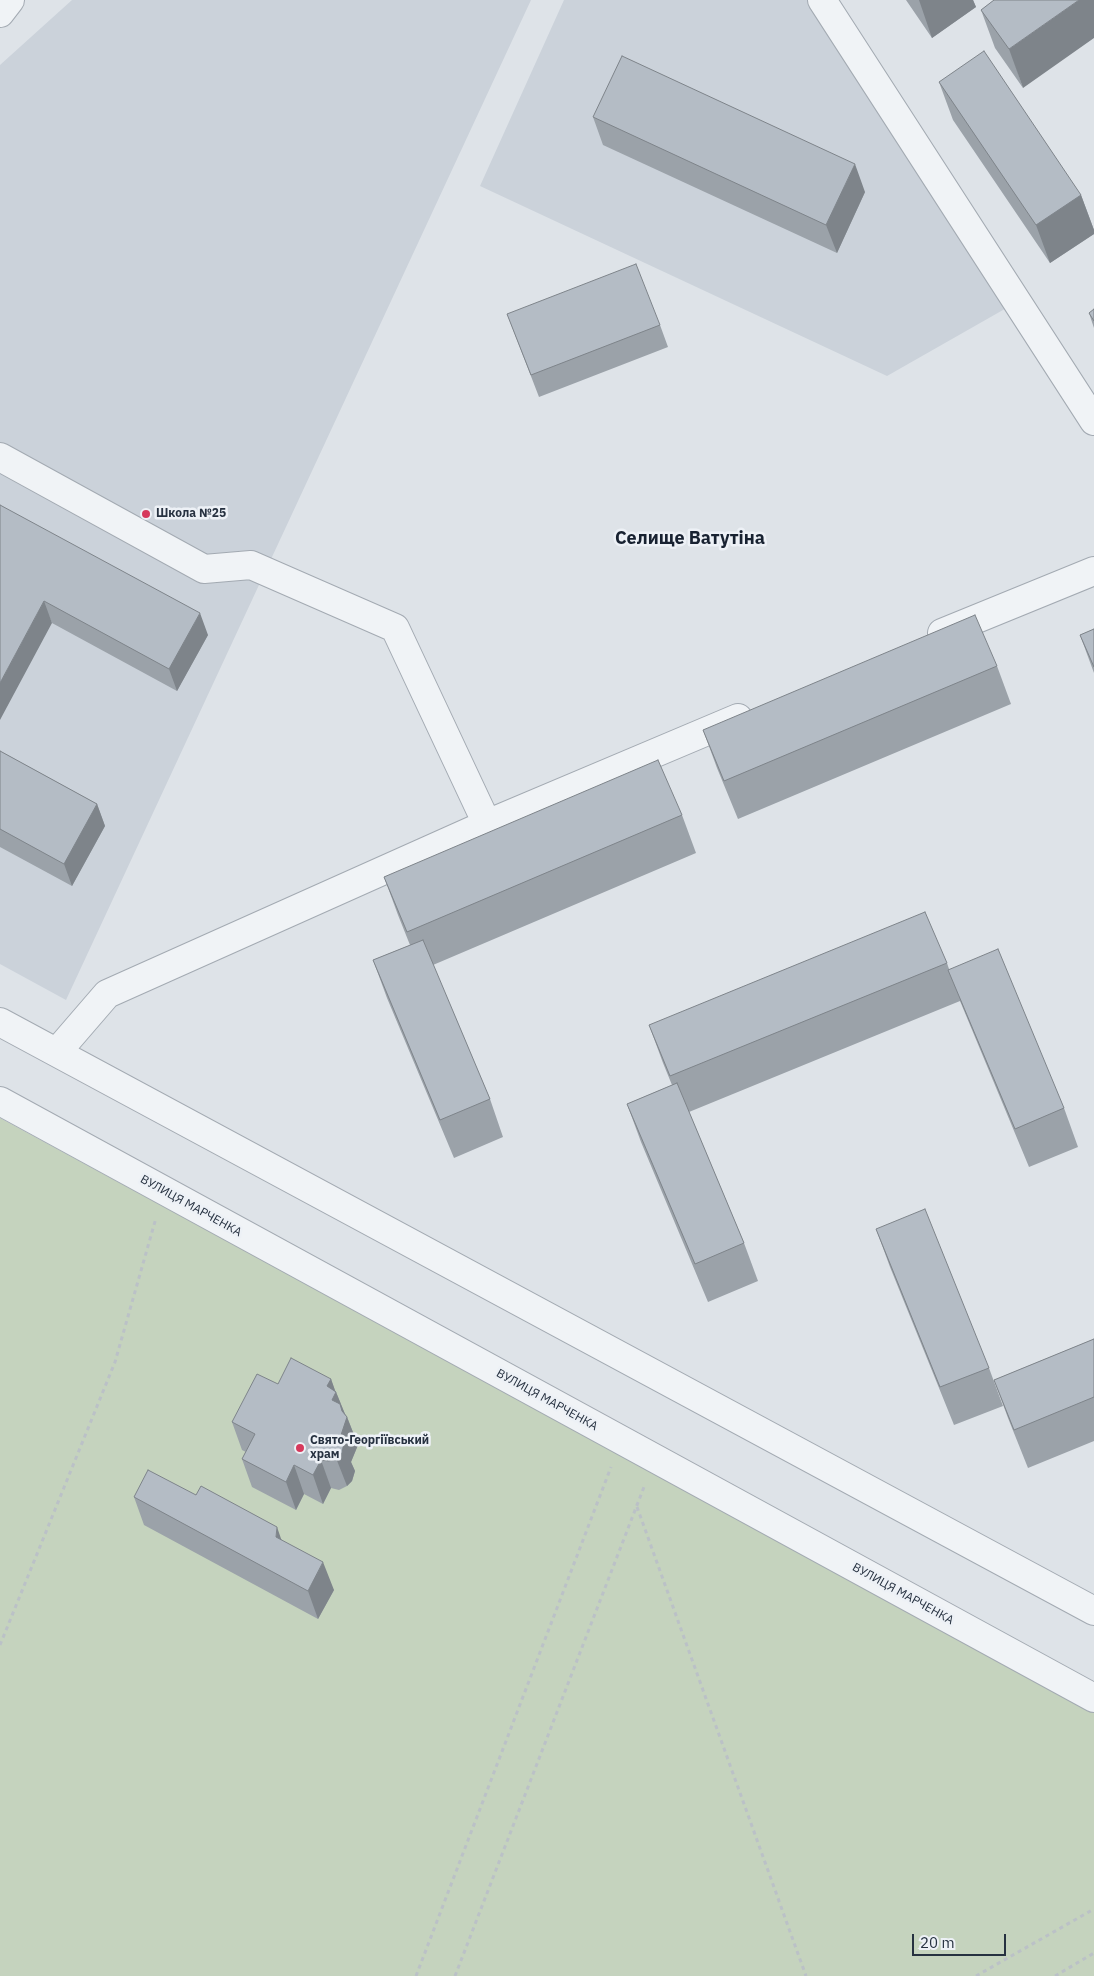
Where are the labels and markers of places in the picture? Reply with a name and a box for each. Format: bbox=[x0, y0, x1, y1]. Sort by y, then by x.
place label: Школа №25 bbox=[156, 507, 226, 521]
marker: Школа №25 bbox=[140, 508, 152, 520]
place label: Свято-Георгіївський храм bbox=[310, 1434, 429, 1462]
marker: Свято-Георгіївський храм bbox=[294, 1442, 306, 1454]

